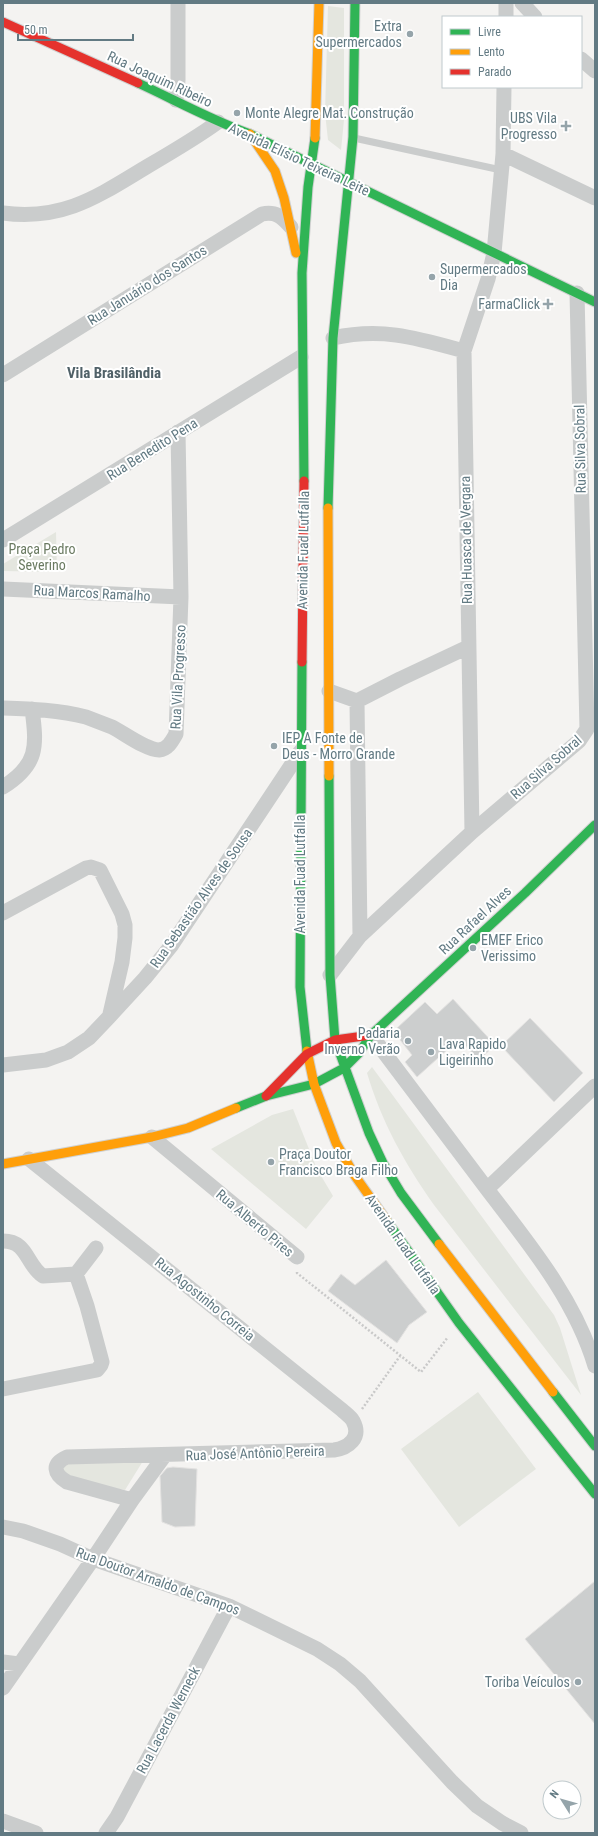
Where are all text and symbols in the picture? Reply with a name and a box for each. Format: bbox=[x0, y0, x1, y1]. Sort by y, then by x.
scale bar bbox=[18, 16, 133, 42]
legend bbox=[442, 16, 582, 88]
place label: Extra Supermercados bbox=[315, 18, 402, 50]
text: 50 m bbox=[24, 23, 48, 37]
text: Livre bbox=[478, 25, 501, 39]
marker: Extra Supermercados bbox=[405, 29, 415, 39]
text: Lento bbox=[478, 45, 505, 59]
street label: Rua Joaquim Ribeiro bbox=[105, 48, 215, 110]
text: Parado bbox=[478, 65, 511, 79]
place label: Monte Alegre Mat. Construção bbox=[245, 105, 414, 121]
marker: Monte Alegre Mat. Construção bbox=[232, 108, 242, 118]
place label: UBS Vila Progresso bbox=[501, 110, 557, 142]
street label: Avenida Elísio Teixeira Leite bbox=[226, 119, 372, 199]
marker: UBS Vila Progresso bbox=[560, 120, 572, 132]
street label: Rua Januário dos Santos bbox=[85, 242, 209, 328]
place label: Supermercados Dia bbox=[440, 261, 527, 293]
marker: Supermercados Dia bbox=[427, 272, 437, 282]
place label: FarmaClick bbox=[478, 296, 541, 312]
marker: FarmaClick bbox=[543, 299, 553, 309]
district label: Vila Brasilândia bbox=[67, 364, 161, 382]
street label: Rua Silva Sobral bbox=[571, 405, 589, 493]
street label: Rua Benedito Pena bbox=[104, 415, 200, 483]
street label: Rua Huasca de Vergara bbox=[457, 476, 475, 604]
street label: Avenida Fuad Lutfalla bbox=[294, 490, 312, 610]
park label: Praça Pedro Severino bbox=[8, 541, 76, 573]
street label: Rua Marcos Ramalho bbox=[33, 582, 151, 604]
street label: Rua Vila Progresso bbox=[167, 624, 189, 730]
place label: IEP A Fonte de Deus - Morro Grande bbox=[282, 730, 396, 762]
street label: Rua Silva Sobral bbox=[507, 732, 585, 802]
marker: IEP A Fonte de Deus - Morro Grande bbox=[269, 741, 279, 751]
street label: Avenida Fuad Lutfalla bbox=[292, 815, 308, 933]
street label: Rua Sebastião Alves de Sousa bbox=[147, 825, 255, 971]
street label: Rua Rafael Alves bbox=[436, 883, 514, 957]
place label: EMEF Erico Verissimo bbox=[481, 932, 543, 964]
marker: EMEF Erico Verissimo bbox=[468, 943, 478, 953]
place label: Padaria Inverno Verão bbox=[324, 1025, 400, 1057]
marker: Padaria Inverno Verão bbox=[403, 1036, 413, 1046]
place label: Lava Rapido Ligeirinho bbox=[439, 1036, 506, 1068]
marker: Lava Rapido Ligeirinho bbox=[426, 1047, 436, 1057]
place label: Praça Doutor Francisco Braga Filho bbox=[279, 1146, 398, 1178]
marker: Praça Doutor Francisco Braga Filho bbox=[266, 1157, 276, 1167]
street label: Rua Alberto Pires bbox=[213, 1186, 297, 1260]
street label: Avenida Fuad Lutfalla bbox=[362, 1191, 444, 1297]
street label: Rua Agostinho Correia bbox=[152, 1254, 258, 1344]
street label: Rua José Antônio Pereira bbox=[185, 1443, 325, 1463]
street label: Rua Doutor Arnaldo de Campos bbox=[74, 1544, 242, 1618]
street label: Rua Lacerda Werneck bbox=[133, 1663, 203, 1776]
place label: Toriba Veículos bbox=[485, 1674, 570, 1690]
marker: Toriba Veículos bbox=[573, 1677, 583, 1687]
north arrow bbox=[542, 1780, 582, 1820]
text: N bbox=[547, 1787, 562, 1801]

